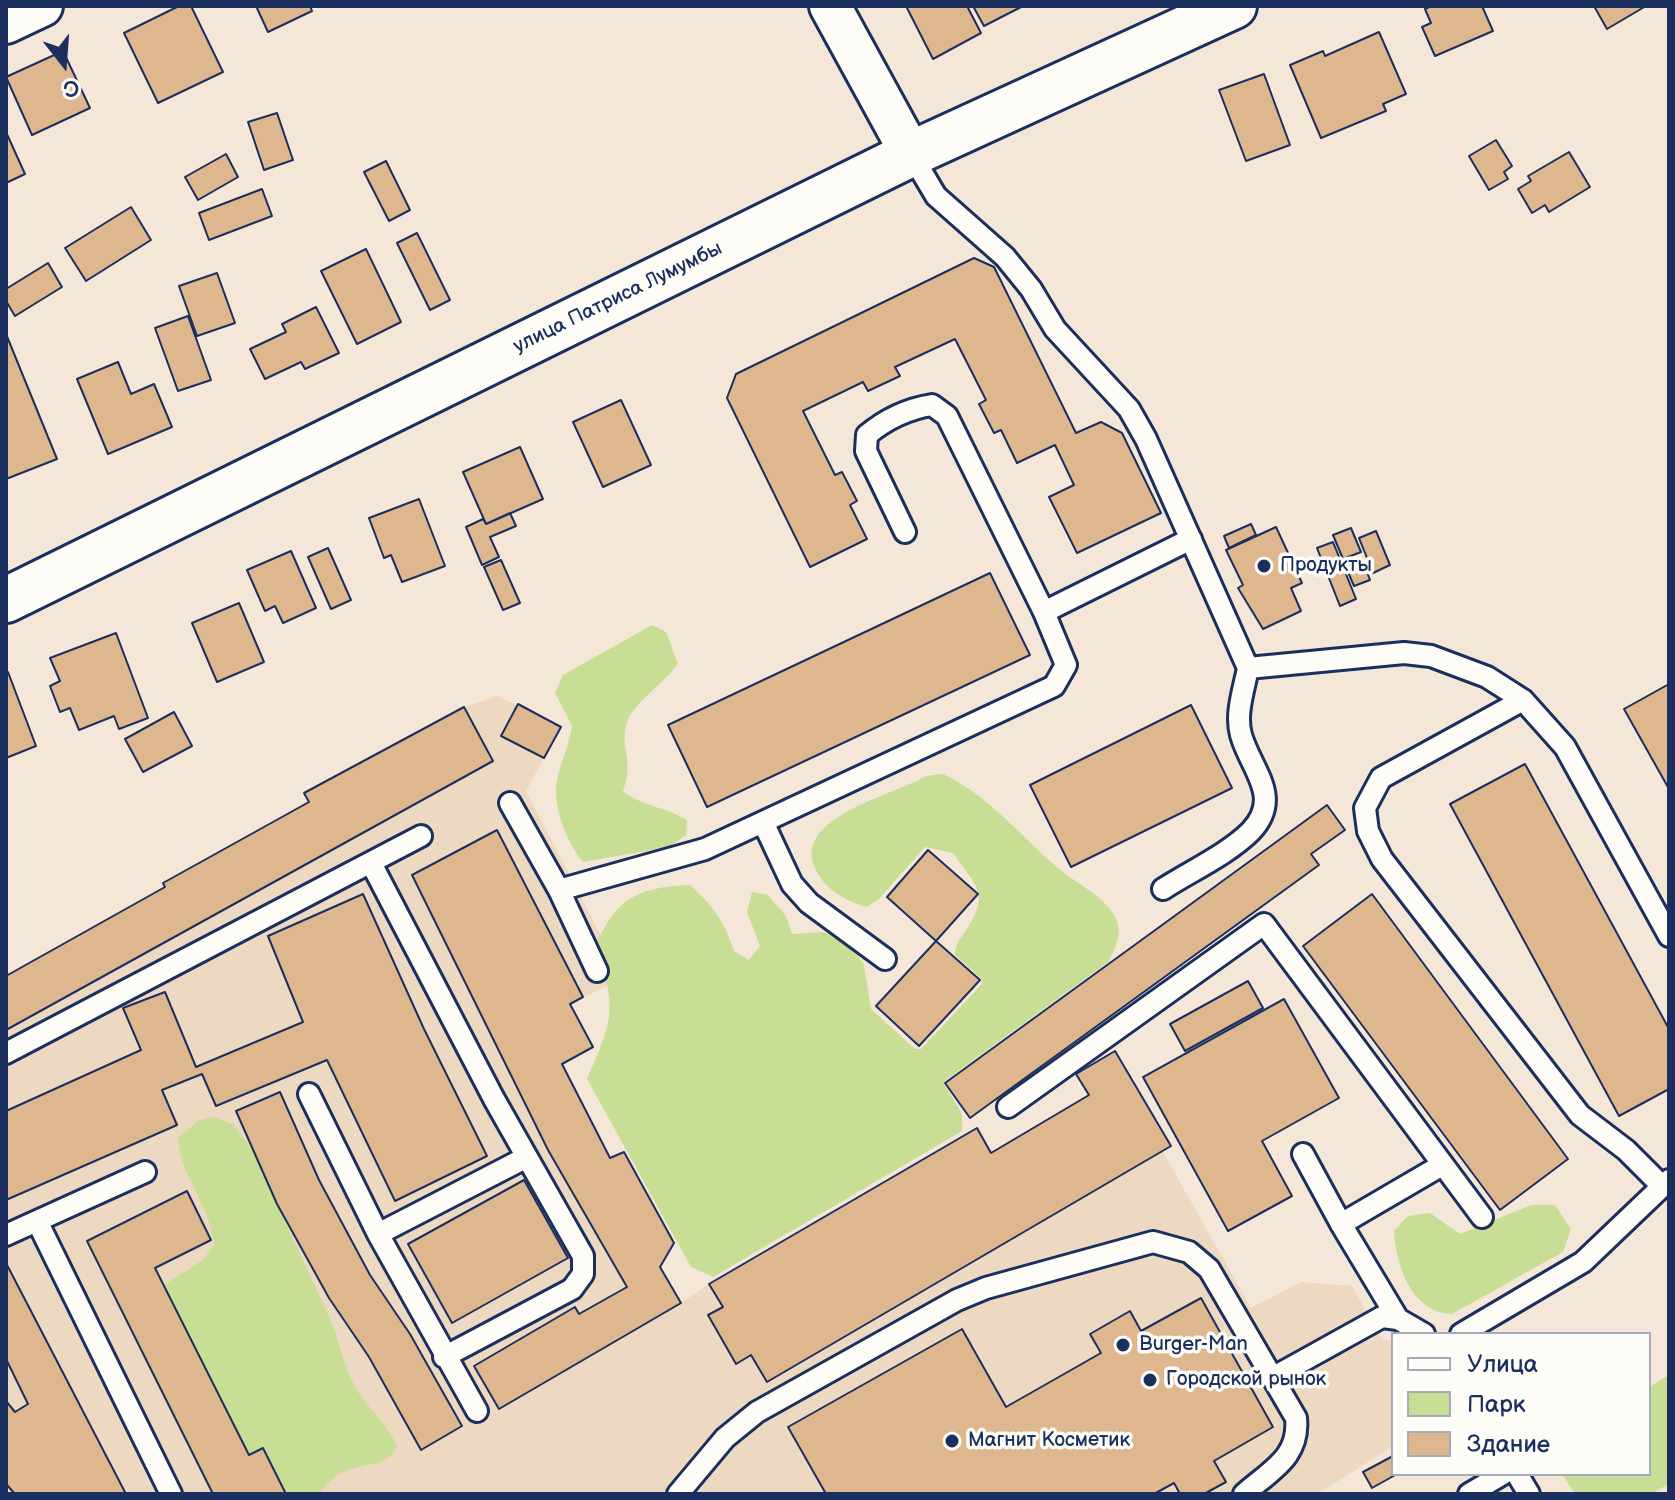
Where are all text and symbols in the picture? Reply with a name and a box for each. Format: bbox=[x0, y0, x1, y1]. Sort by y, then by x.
north arrow bbox=[24, 24, 104, 104]
text: С bbox=[60, 72, 82, 103]
street label: улица Патриса Лумумбы bbox=[510, 237, 726, 359]
place label: Продукты bbox=[1280, 554, 1372, 578]
marker: Продукты bbox=[1255, 557, 1273, 575]
legend bbox=[1391, 1332, 1651, 1476]
place label: Burger-Man bbox=[1139, 1333, 1248, 1357]
marker: Burger-Man bbox=[1114, 1336, 1132, 1354]
text: Улица bbox=[1467, 1350, 1538, 1379]
place label: Городской рынок bbox=[1166, 1368, 1326, 1392]
marker: Городской рынок bbox=[1141, 1371, 1159, 1389]
text: Парк bbox=[1467, 1390, 1525, 1419]
place label: Магнит Косметик bbox=[968, 1429, 1130, 1453]
text: Здание bbox=[1467, 1430, 1550, 1459]
marker: Магнит Косметик bbox=[943, 1432, 961, 1450]

